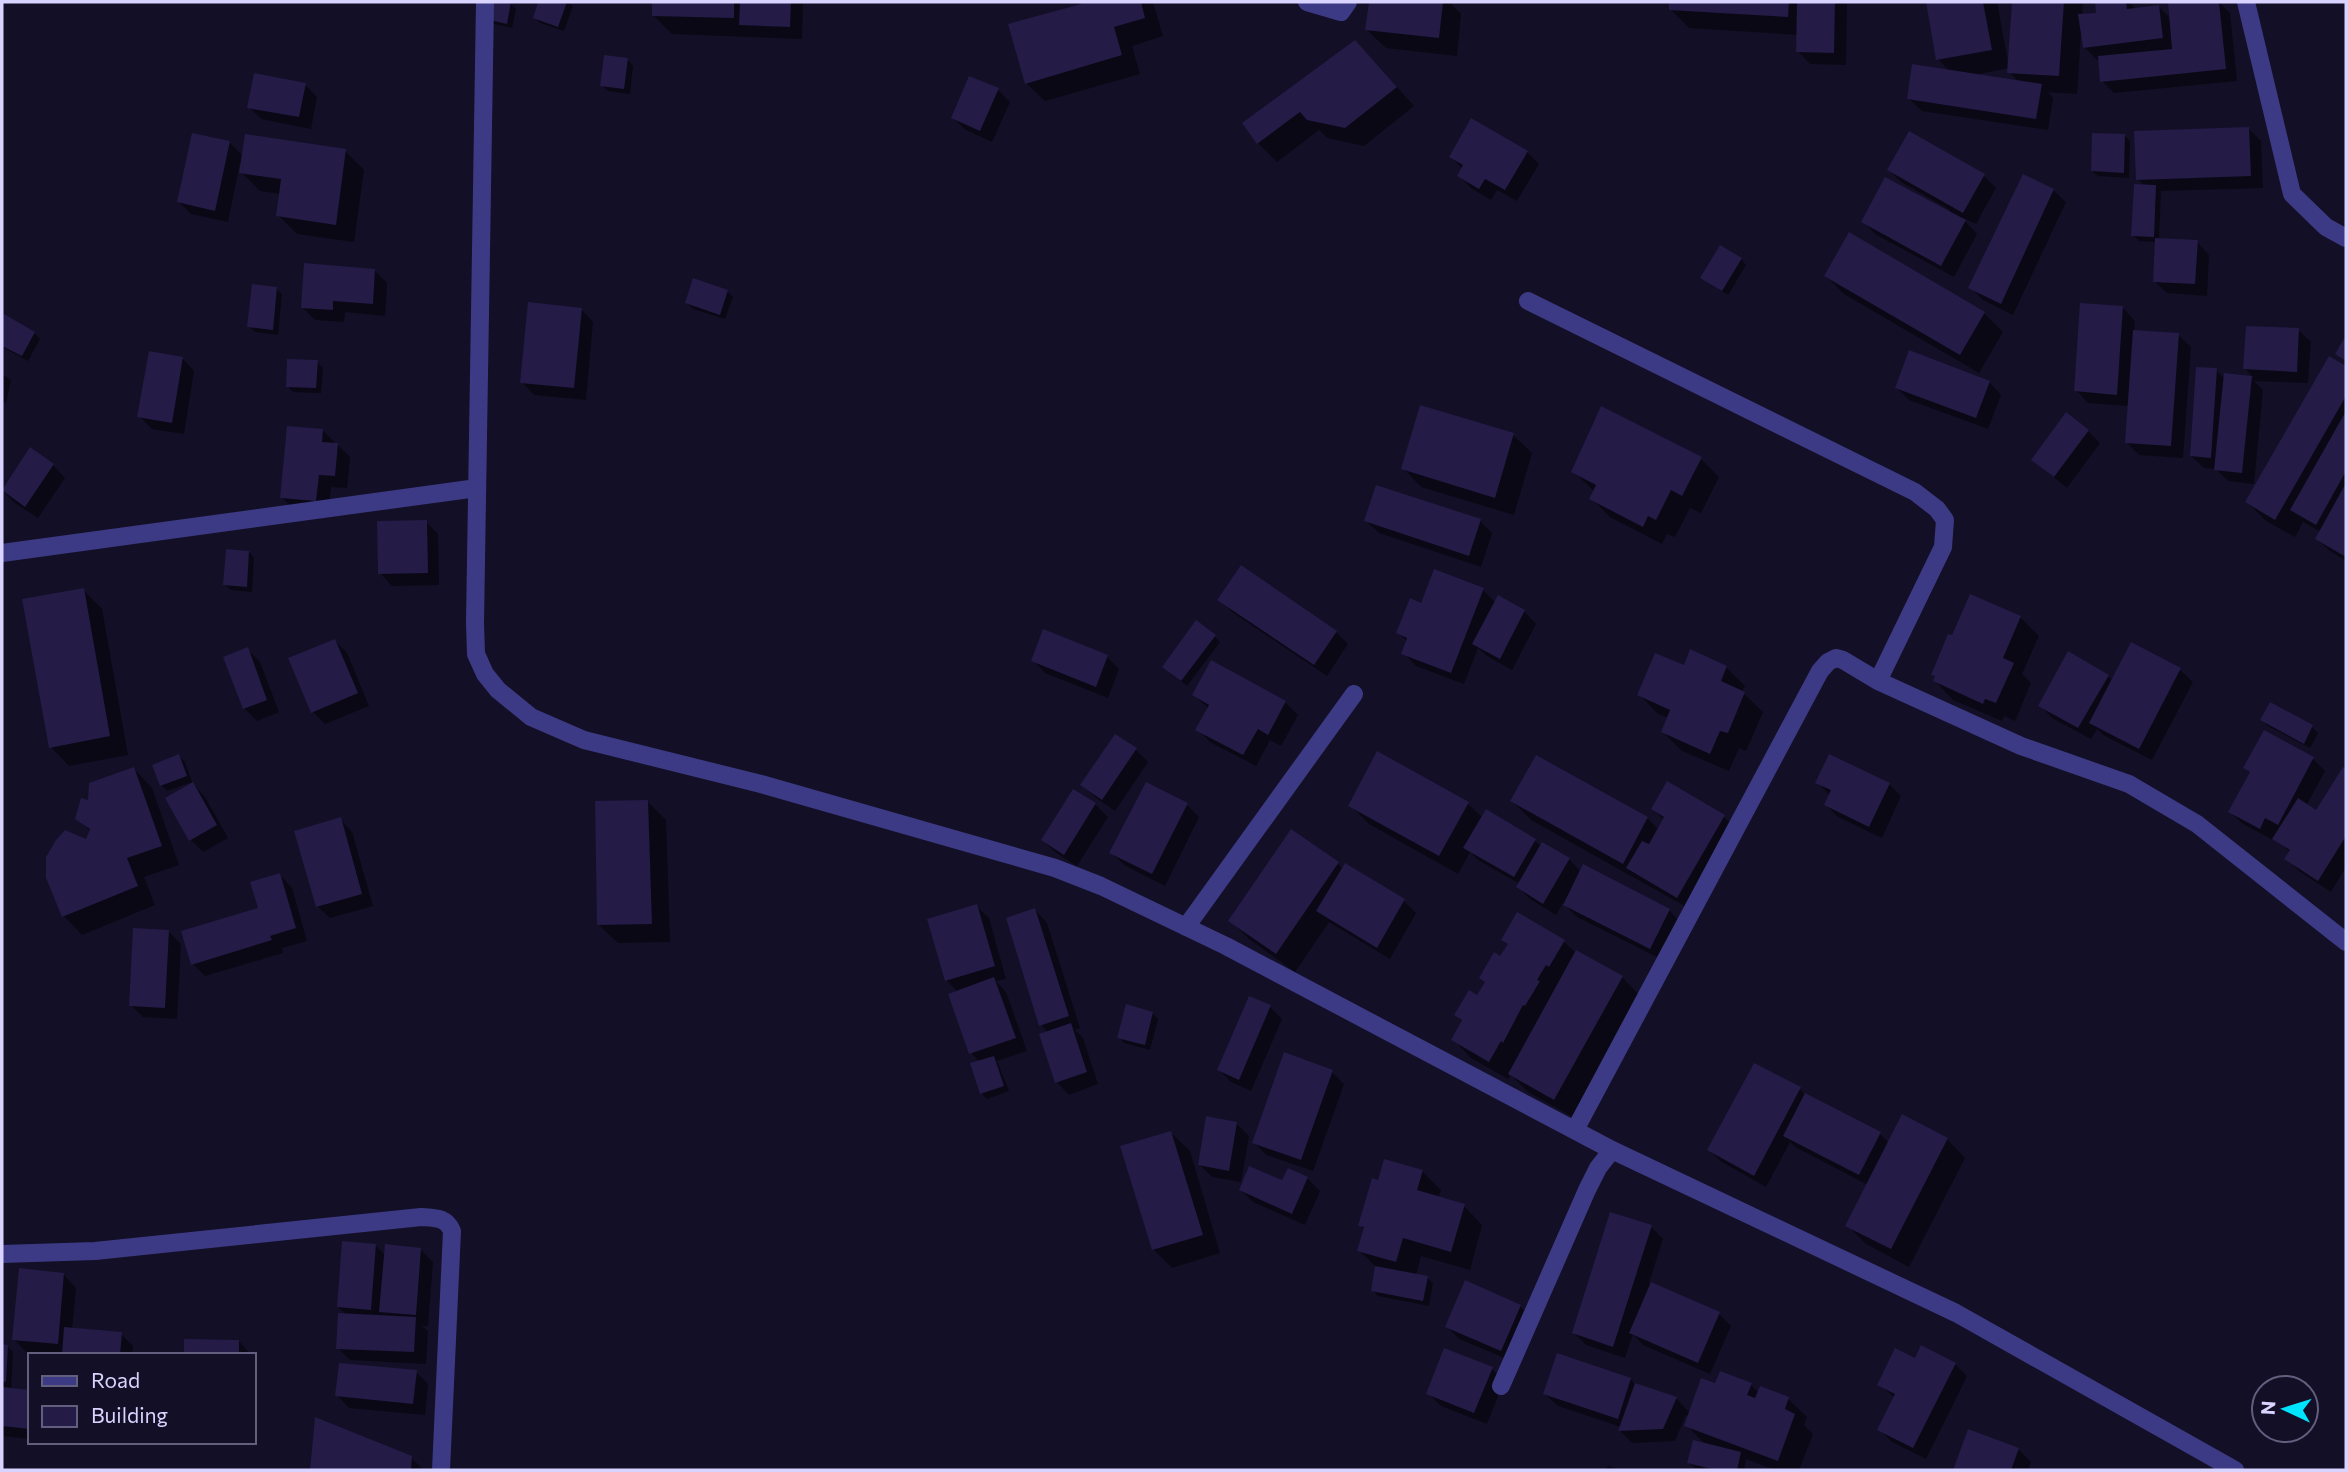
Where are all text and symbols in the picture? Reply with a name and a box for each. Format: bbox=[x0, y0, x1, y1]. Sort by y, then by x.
legend bbox=[28, 1353, 256, 1444]
text: Road bbox=[91, 1367, 140, 1392]
north arrow bbox=[2250, 1374, 2320, 1444]
text: N bbox=[2256, 1400, 2280, 1416]
text: Building bbox=[91, 1402, 168, 1427]

